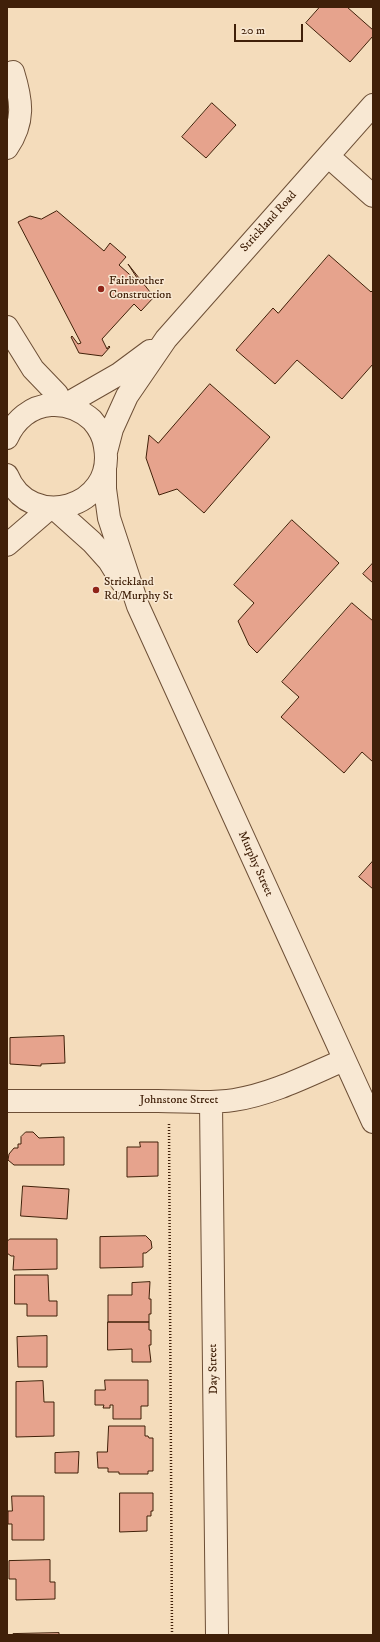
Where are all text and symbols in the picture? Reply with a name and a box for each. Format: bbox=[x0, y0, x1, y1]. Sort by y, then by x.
scale bar bbox=[236, 16, 305, 42]
text: 20 m bbox=[241, 23, 265, 38]
street label: Strickland Road bbox=[238, 189, 300, 255]
place label: Fairbrother Construction bbox=[109, 275, 171, 303]
marker: Fairbrother Construction bbox=[96, 284, 106, 294]
place label: Strickland Rd/Murphy St bbox=[104, 576, 173, 604]
marker: Strickland Rd/Murphy St bbox=[91, 585, 101, 595]
street label: Murphy Street bbox=[234, 829, 276, 899]
street label: Johnstone Street bbox=[140, 1094, 218, 1108]
street label: Day Street bbox=[206, 1344, 222, 1394]

